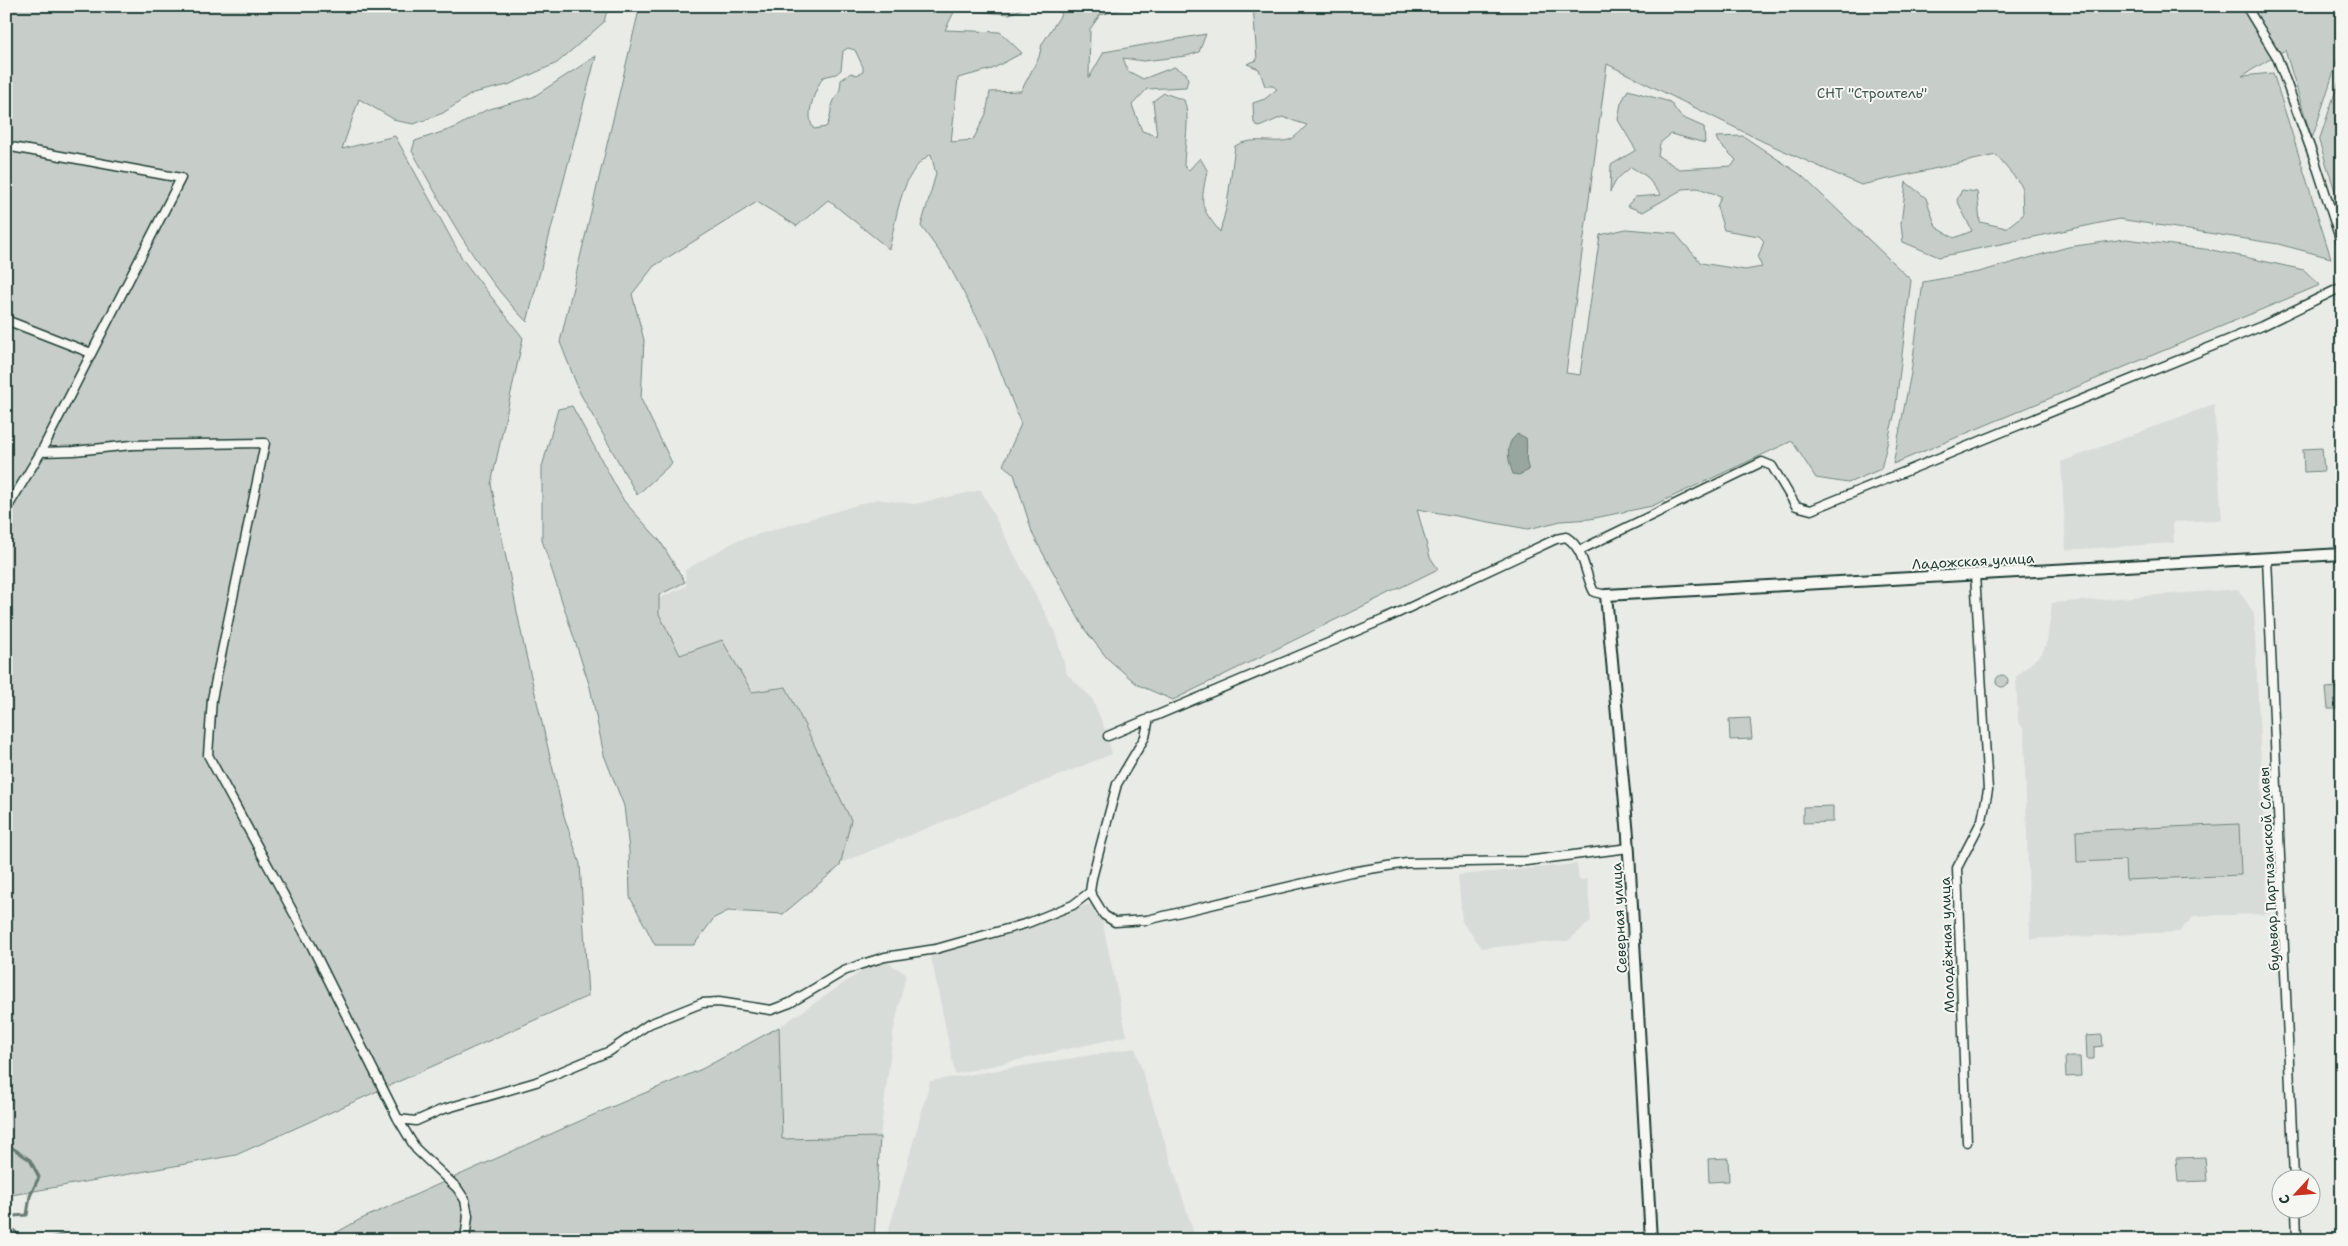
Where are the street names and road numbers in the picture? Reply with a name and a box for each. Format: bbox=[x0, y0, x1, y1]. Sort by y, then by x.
street label: Ладожская улица bbox=[1911, 549, 2035, 573]
street label: бульвар Партизанской Славы bbox=[2255, 766, 2283, 972]
street label: Северная улица bbox=[1607, 862, 1631, 974]
street label: Молодёжная улица bbox=[1936, 876, 1958, 1013]

